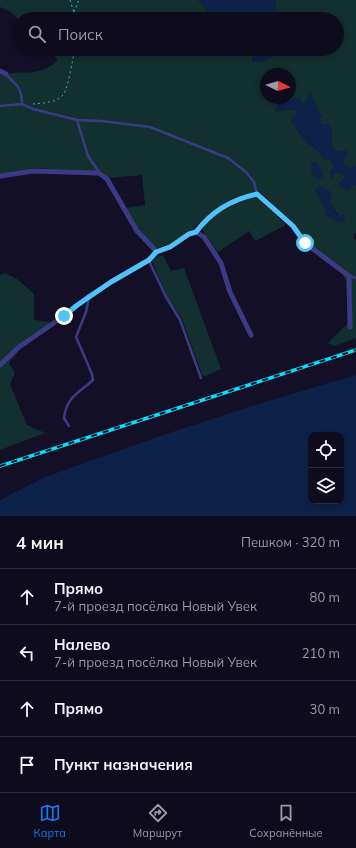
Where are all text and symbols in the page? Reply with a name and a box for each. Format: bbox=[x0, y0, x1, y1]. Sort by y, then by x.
search box bbox=[12, 12, 344, 56]
icon: search bbox=[26, 23, 48, 45]
text: Поиск bbox=[58, 25, 103, 44]
north arrow bbox=[260, 68, 296, 104]
route start bbox=[296, 234, 314, 252]
route end bbox=[55, 307, 73, 325]
map controls bbox=[308, 432, 344, 504]
button: locate bbox=[308, 432, 344, 468]
button: layers bbox=[308, 468, 344, 504]
text: 4 мин bbox=[16, 532, 64, 553]
text: Пешком · 320 m bbox=[241, 534, 340, 550]
text: Прямо bbox=[54, 579, 103, 598]
icon: ahead bbox=[16, 586, 38, 608]
text: 80 m bbox=[310, 589, 340, 605]
text: 7-й проезд посёлка Новый Увек bbox=[54, 598, 257, 614]
text: Налево bbox=[54, 635, 110, 654]
icon: left bbox=[16, 642, 38, 664]
text: 210 m bbox=[302, 645, 340, 661]
text: 7-й проезд посёлка Новый Увек bbox=[54, 654, 257, 670]
icon: ahead bbox=[16, 698, 38, 720]
text: Прямо bbox=[54, 699, 103, 718]
text: 30 m bbox=[310, 701, 340, 717]
icon: arrive bbox=[16, 754, 38, 776]
text: Пункт назначения bbox=[54, 755, 193, 774]
tab: Карта bbox=[33, 802, 66, 840]
tab: Маршрут bbox=[133, 802, 182, 840]
tab: Сохранённые bbox=[249, 802, 323, 840]

